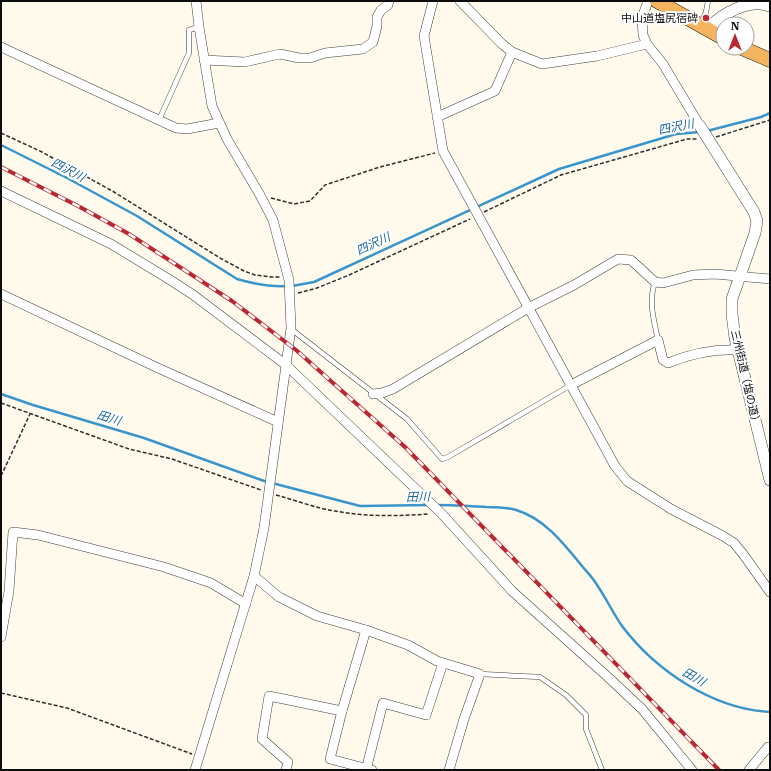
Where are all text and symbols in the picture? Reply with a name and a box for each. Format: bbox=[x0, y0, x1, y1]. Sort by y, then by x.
place label: 中山道塩尻宿碑 bbox=[621, 11, 698, 25]
marker: 中山道塩尻宿碑 bbox=[701, 13, 711, 23]
north arrow bbox=[715, 16, 755, 56]
text: N bbox=[731, 19, 740, 33]
water label: 四沢川 bbox=[657, 115, 697, 137]
water label: 四沢川 bbox=[49, 154, 89, 186]
water label: 四沢川 bbox=[353, 228, 394, 258]
street label: 三州街道（塩の道） bbox=[728, 328, 764, 428]
water label: 田川 bbox=[95, 407, 125, 429]
water label: 田川 bbox=[406, 489, 432, 504]
water label: 田川 bbox=[680, 664, 710, 690]

